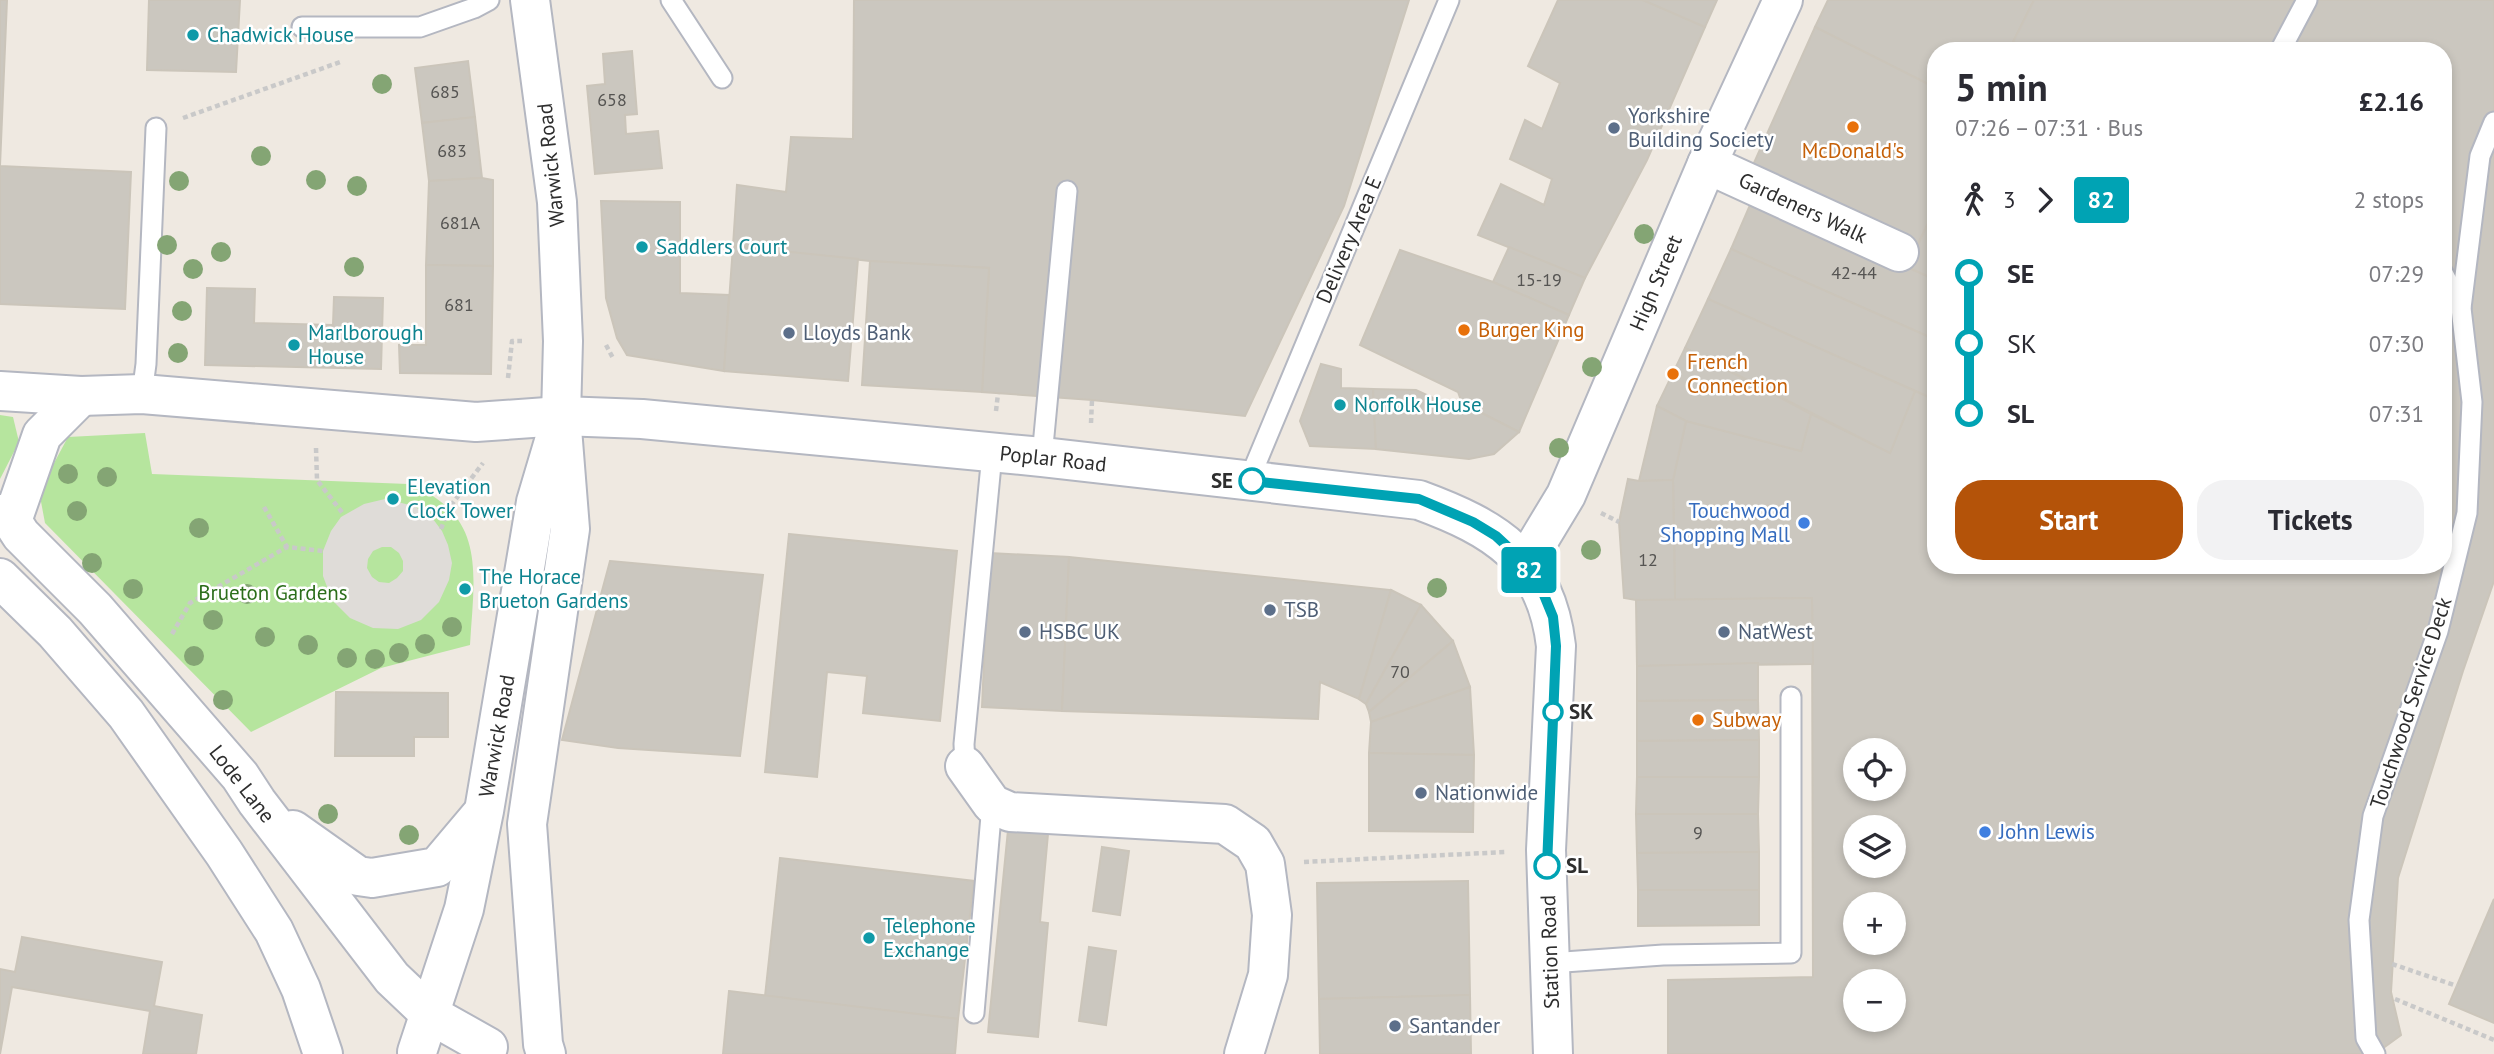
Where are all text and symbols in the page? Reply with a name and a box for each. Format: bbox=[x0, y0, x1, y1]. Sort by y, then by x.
place label: Chadwick House bbox=[207, 21, 354, 48]
marker: Chadwick House bbox=[185, 27, 201, 43]
text: 5 min bbox=[1955, 62, 2048, 111]
house number: 685 bbox=[430, 80, 460, 103]
text: £2.16 bbox=[2359, 85, 2424, 118]
house number: 658 bbox=[597, 88, 627, 111]
street label: Warwick Road bbox=[531, 102, 570, 228]
place label: Yorkshire Building Society bbox=[1628, 102, 1774, 153]
text: 07:26 – 07:31 · Bus bbox=[1955, 113, 2143, 142]
marker: McDonald's bbox=[1845, 119, 1861, 135]
marker: Yorkshire Building Society bbox=[1606, 120, 1622, 136]
place label: McDonald's bbox=[1802, 137, 1904, 164]
house number: 683 bbox=[437, 139, 467, 162]
street label: Gardeners Walk bbox=[1735, 166, 1872, 249]
street label: Delivery Area E bbox=[1310, 172, 1387, 307]
icon: walk bbox=[1955, 181, 1993, 219]
icon: forward bbox=[2026, 181, 2064, 219]
text: 82 bbox=[2088, 184, 2115, 215]
text: 3 bbox=[2003, 185, 2016, 214]
text: 2 stops bbox=[2354, 185, 2424, 214]
house number: 681A bbox=[440, 211, 480, 234]
street label: High Street bbox=[1623, 231, 1688, 335]
place label: Saddlers Court bbox=[656, 233, 787, 260]
marker: Saddlers Court bbox=[634, 239, 650, 255]
text: SE bbox=[2007, 257, 2034, 290]
text: 07:29 bbox=[2369, 259, 2424, 288]
house number: 42-44 bbox=[1831, 261, 1877, 284]
house number: 15-19 bbox=[1516, 268, 1562, 291]
house number: 681 bbox=[444, 293, 474, 316]
place label: Burger King bbox=[1478, 316, 1585, 343]
place label: Marlborough House bbox=[308, 319, 423, 370]
place label: Lloyds Bank bbox=[803, 319, 911, 346]
marker: Burger King bbox=[1456, 322, 1472, 338]
marker: Lloyds Bank bbox=[781, 325, 797, 341]
text: SK bbox=[2007, 327, 2037, 360]
text: 07:30 bbox=[2369, 329, 2424, 358]
marker: Marlborough House bbox=[286, 337, 302, 353]
place label: French Connection bbox=[1687, 348, 1788, 399]
marker: French Connection bbox=[1665, 366, 1681, 382]
place label: Norfolk House bbox=[1354, 391, 1482, 418]
marker: Norfolk House bbox=[1332, 397, 1348, 413]
text: SL bbox=[2007, 397, 2034, 430]
text: 07:31 bbox=[2369, 399, 2424, 428]
street label: Poplar Road bbox=[998, 439, 1108, 478]
place label: SE bbox=[1211, 467, 1233, 494]
marker: SE bbox=[1239, 468, 1265, 494]
place label: Elevation Clock Tower bbox=[407, 473, 513, 524]
button: Start bbox=[1955, 480, 2183, 560]
button: Tickets bbox=[2197, 480, 2424, 560]
marker: Elevation Clock Tower bbox=[385, 491, 401, 507]
place label: Touchwood Shopping Mall bbox=[1660, 497, 1790, 548]
marker: Touchwood Shopping Mall bbox=[1796, 515, 1812, 531]
line badge: 82 bbox=[1498, 547, 1560, 593]
house number: 12 bbox=[1638, 548, 1658, 571]
text: 82 bbox=[1515, 554, 1543, 585]
place label: The Horace Brueton Gardens bbox=[479, 563, 628, 614]
park label: Brueton Gardens bbox=[198, 579, 348, 606]
marker: The Horace Brueton Gardens bbox=[457, 581, 473, 597]
street label: Touchwood Service Deck bbox=[2364, 594, 2457, 812]
place label: TSB bbox=[1284, 596, 1319, 623]
marker: TSB bbox=[1262, 602, 1278, 618]
place label: HSBC UK bbox=[1039, 618, 1120, 645]
place label: NatWest bbox=[1738, 618, 1813, 645]
marker: HSBC UK bbox=[1017, 624, 1033, 640]
marker: NatWest bbox=[1716, 624, 1732, 640]
house number: 70 bbox=[1390, 660, 1410, 683]
street label: Warwick Road bbox=[472, 672, 521, 799]
place label: SK bbox=[1569, 698, 1593, 725]
marker: SK bbox=[1543, 702, 1563, 722]
place label: Subway bbox=[1712, 706, 1781, 733]
marker: Subway bbox=[1690, 712, 1706, 728]
map controls bbox=[1843, 738, 1906, 1032]
button: locate bbox=[1843, 738, 1906, 801]
street label: Lode Lane bbox=[204, 739, 281, 828]
place label: Nationwide bbox=[1435, 779, 1538, 806]
marker: Nationwide bbox=[1413, 785, 1429, 801]
button: layers bbox=[1843, 815, 1906, 878]
place label: John Lewis bbox=[1998, 818, 2095, 845]
house number: 9 bbox=[1693, 821, 1703, 844]
marker: John Lewis bbox=[1977, 824, 1993, 840]
place label: SL bbox=[1566, 852, 1588, 879]
marker: SL bbox=[1534, 853, 1560, 879]
button: + bbox=[1843, 892, 1906, 955]
street label: Station Road bbox=[1534, 894, 1565, 1010]
place label: Telephone Exchange bbox=[883, 912, 976, 963]
marker: Telephone Exchange bbox=[861, 930, 877, 946]
button: − bbox=[1843, 969, 1906, 1032]
place label: Santander bbox=[1409, 1012, 1500, 1039]
marker: Santander bbox=[1387, 1018, 1403, 1034]

